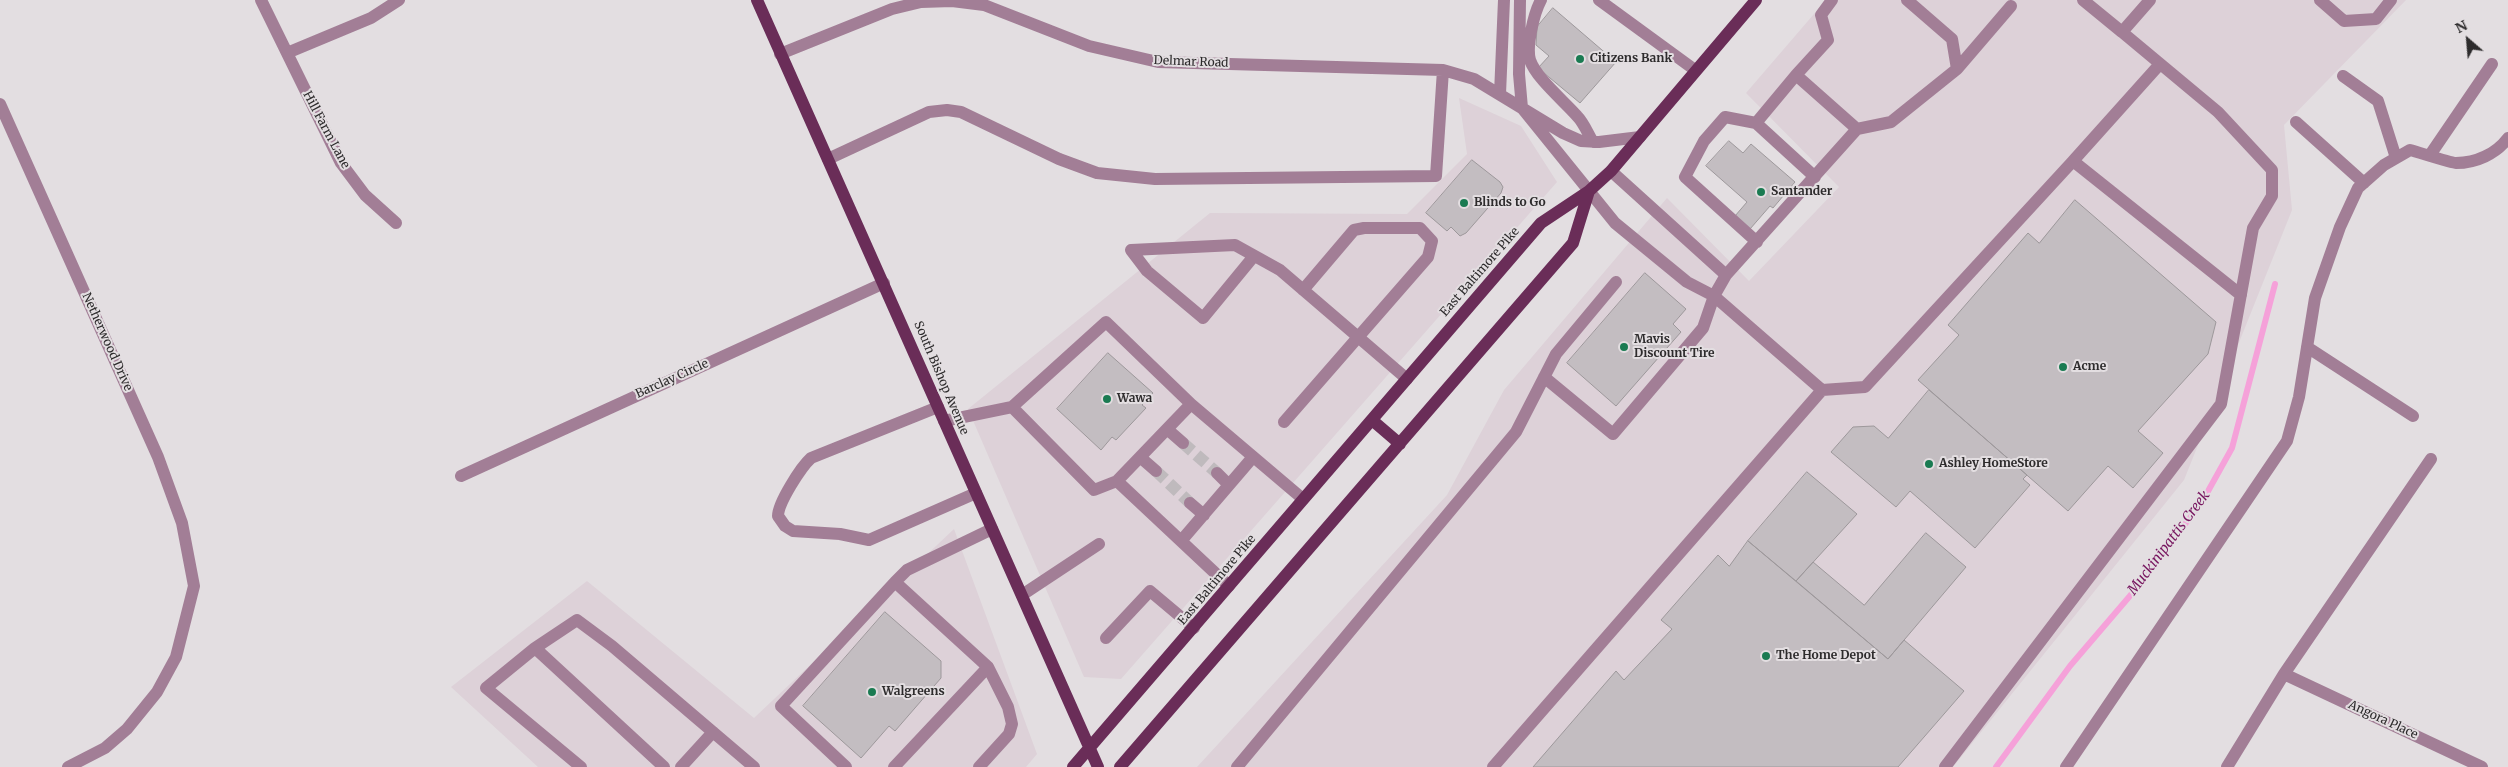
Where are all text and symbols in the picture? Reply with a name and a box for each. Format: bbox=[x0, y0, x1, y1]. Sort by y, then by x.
north arrow bbox=[2443, 15, 2493, 65]
text: N bbox=[2452, 16, 2470, 37]
place label: Citizens Bank bbox=[1590, 52, 1672, 66]
street label: Delmar Road bbox=[1153, 53, 1229, 71]
marker: Citizens Bank bbox=[1574, 53, 1586, 65]
street label: Hill Farm Lane bbox=[300, 89, 352, 171]
place label: Santander bbox=[1771, 185, 1832, 199]
marker: Santander bbox=[1755, 186, 1767, 198]
place label: Blinds to Go bbox=[1474, 196, 1546, 210]
marker: Blinds to Go bbox=[1458, 197, 1470, 209]
street label: East Baltimore Pike bbox=[1437, 225, 1523, 319]
street label: Netherwood Drive bbox=[79, 291, 135, 393]
street label: South Bishop Avenue bbox=[911, 319, 971, 437]
place label: Mavis Discount Tire bbox=[1634, 333, 1715, 361]
marker: Mavis Discount Tire bbox=[1618, 341, 1630, 353]
street label: Barclay Circle bbox=[633, 357, 711, 401]
place label: Acme bbox=[2073, 360, 2106, 374]
marker: Acme bbox=[2057, 361, 2069, 373]
place label: Wawa bbox=[1117, 392, 1152, 406]
marker: Wawa bbox=[1101, 393, 1113, 405]
place label: Ashley HomeStore bbox=[1939, 457, 2048, 471]
marker: Ashley HomeStore bbox=[1923, 458, 1935, 470]
water label: Muckinipattis Creek bbox=[2124, 488, 2214, 598]
street label: East Baltimore Pike bbox=[1175, 532, 1259, 628]
place label: The Home Depot bbox=[1776, 649, 1876, 663]
marker: The Home Depot bbox=[1760, 650, 1772, 662]
place label: Walgreens bbox=[882, 685, 945, 699]
marker: Walgreens bbox=[866, 686, 878, 698]
street label: Angora Place bbox=[2346, 698, 2420, 742]

